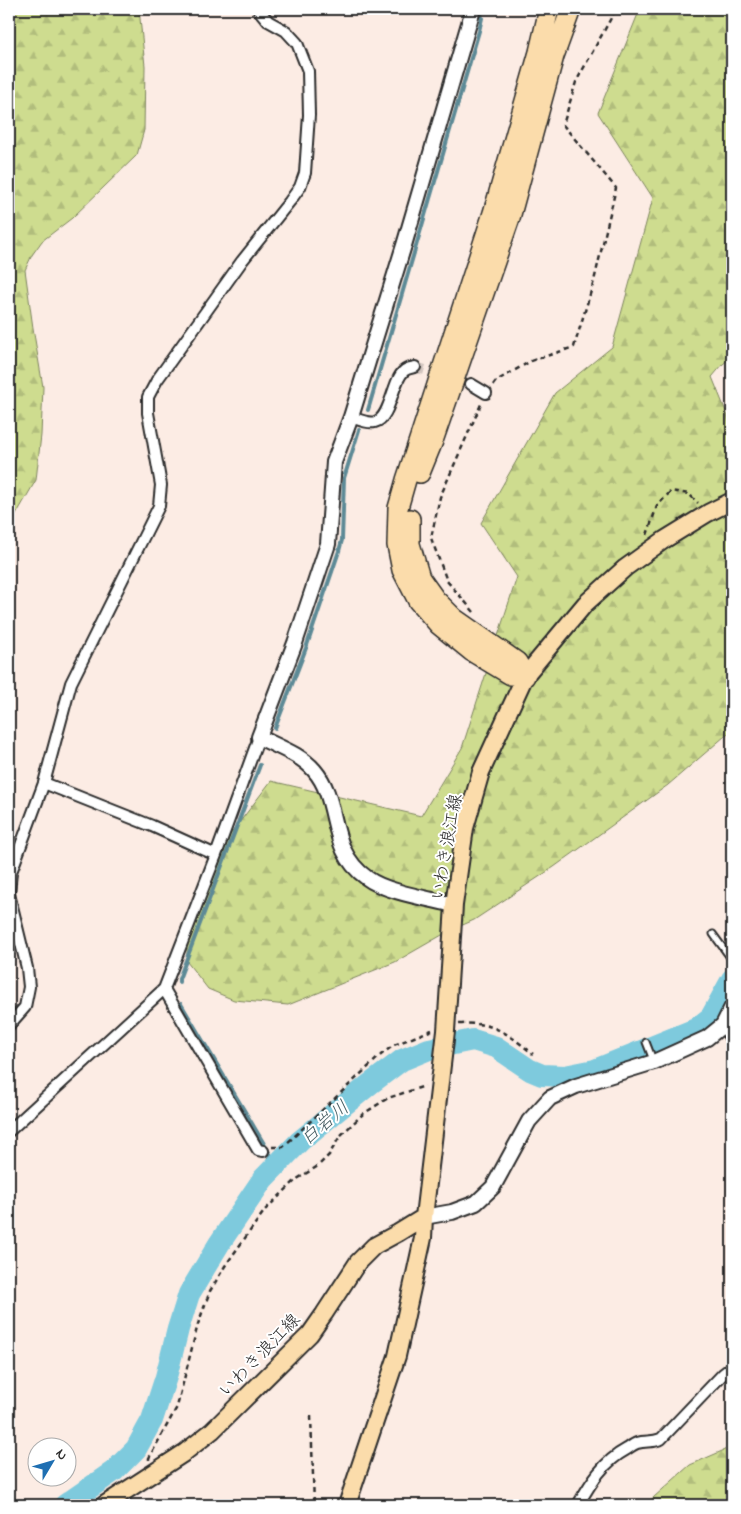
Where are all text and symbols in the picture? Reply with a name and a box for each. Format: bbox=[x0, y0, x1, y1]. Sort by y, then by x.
street label: いわき浪江線 bbox=[426, 792, 470, 903]
water label: 白岩川 bbox=[295, 1095, 356, 1153]
street label: いわき浪江線 bbox=[214, 1309, 307, 1404]
north arrow bbox=[28, 1436, 78, 1486]
text: N bbox=[50, 1445, 72, 1465]

